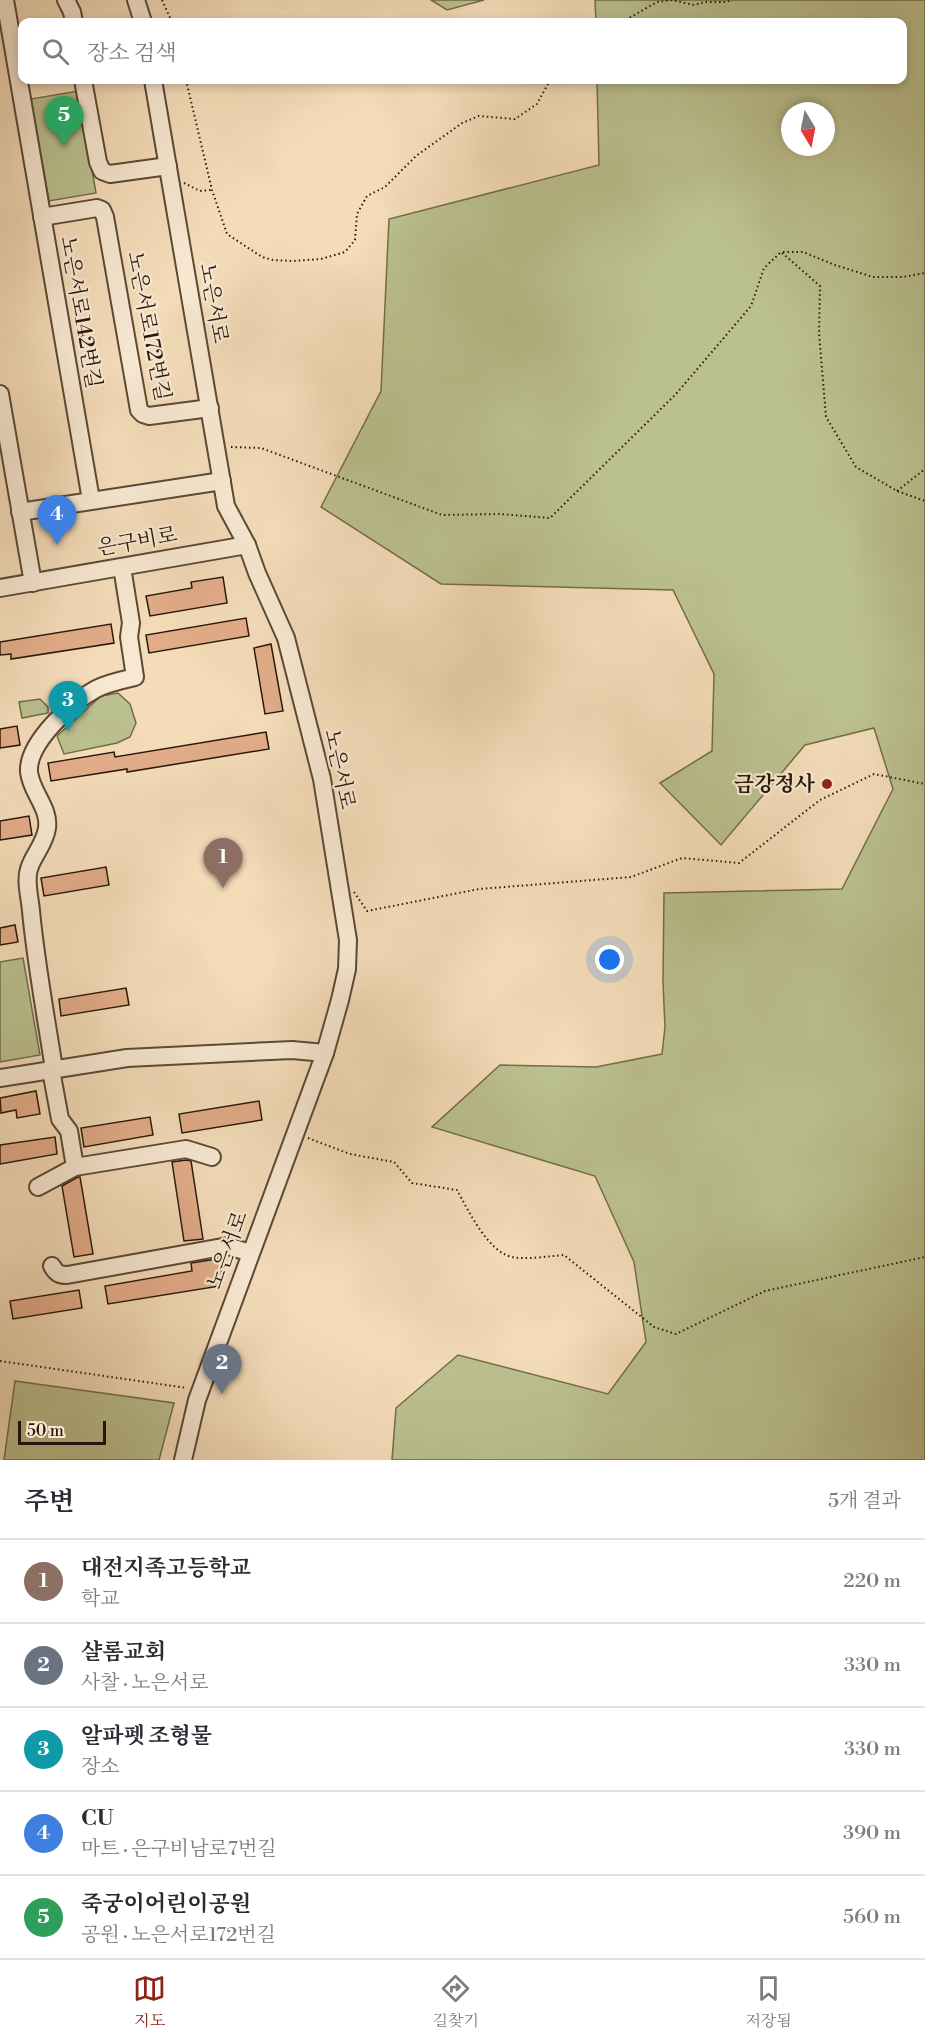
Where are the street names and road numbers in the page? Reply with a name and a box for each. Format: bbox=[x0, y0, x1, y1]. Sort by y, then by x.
street label: 노은서로142번길 bbox=[54, 234, 106, 390]
street label: 노은서로172번길 bbox=[121, 249, 175, 403]
street label: 노은서로 bbox=[193, 261, 233, 345]
street label: 은구비로 bbox=[95, 522, 179, 562]
street label: 노은서로 bbox=[318, 727, 360, 812]
street label: 노은서로 bbox=[202, 1208, 254, 1293]

